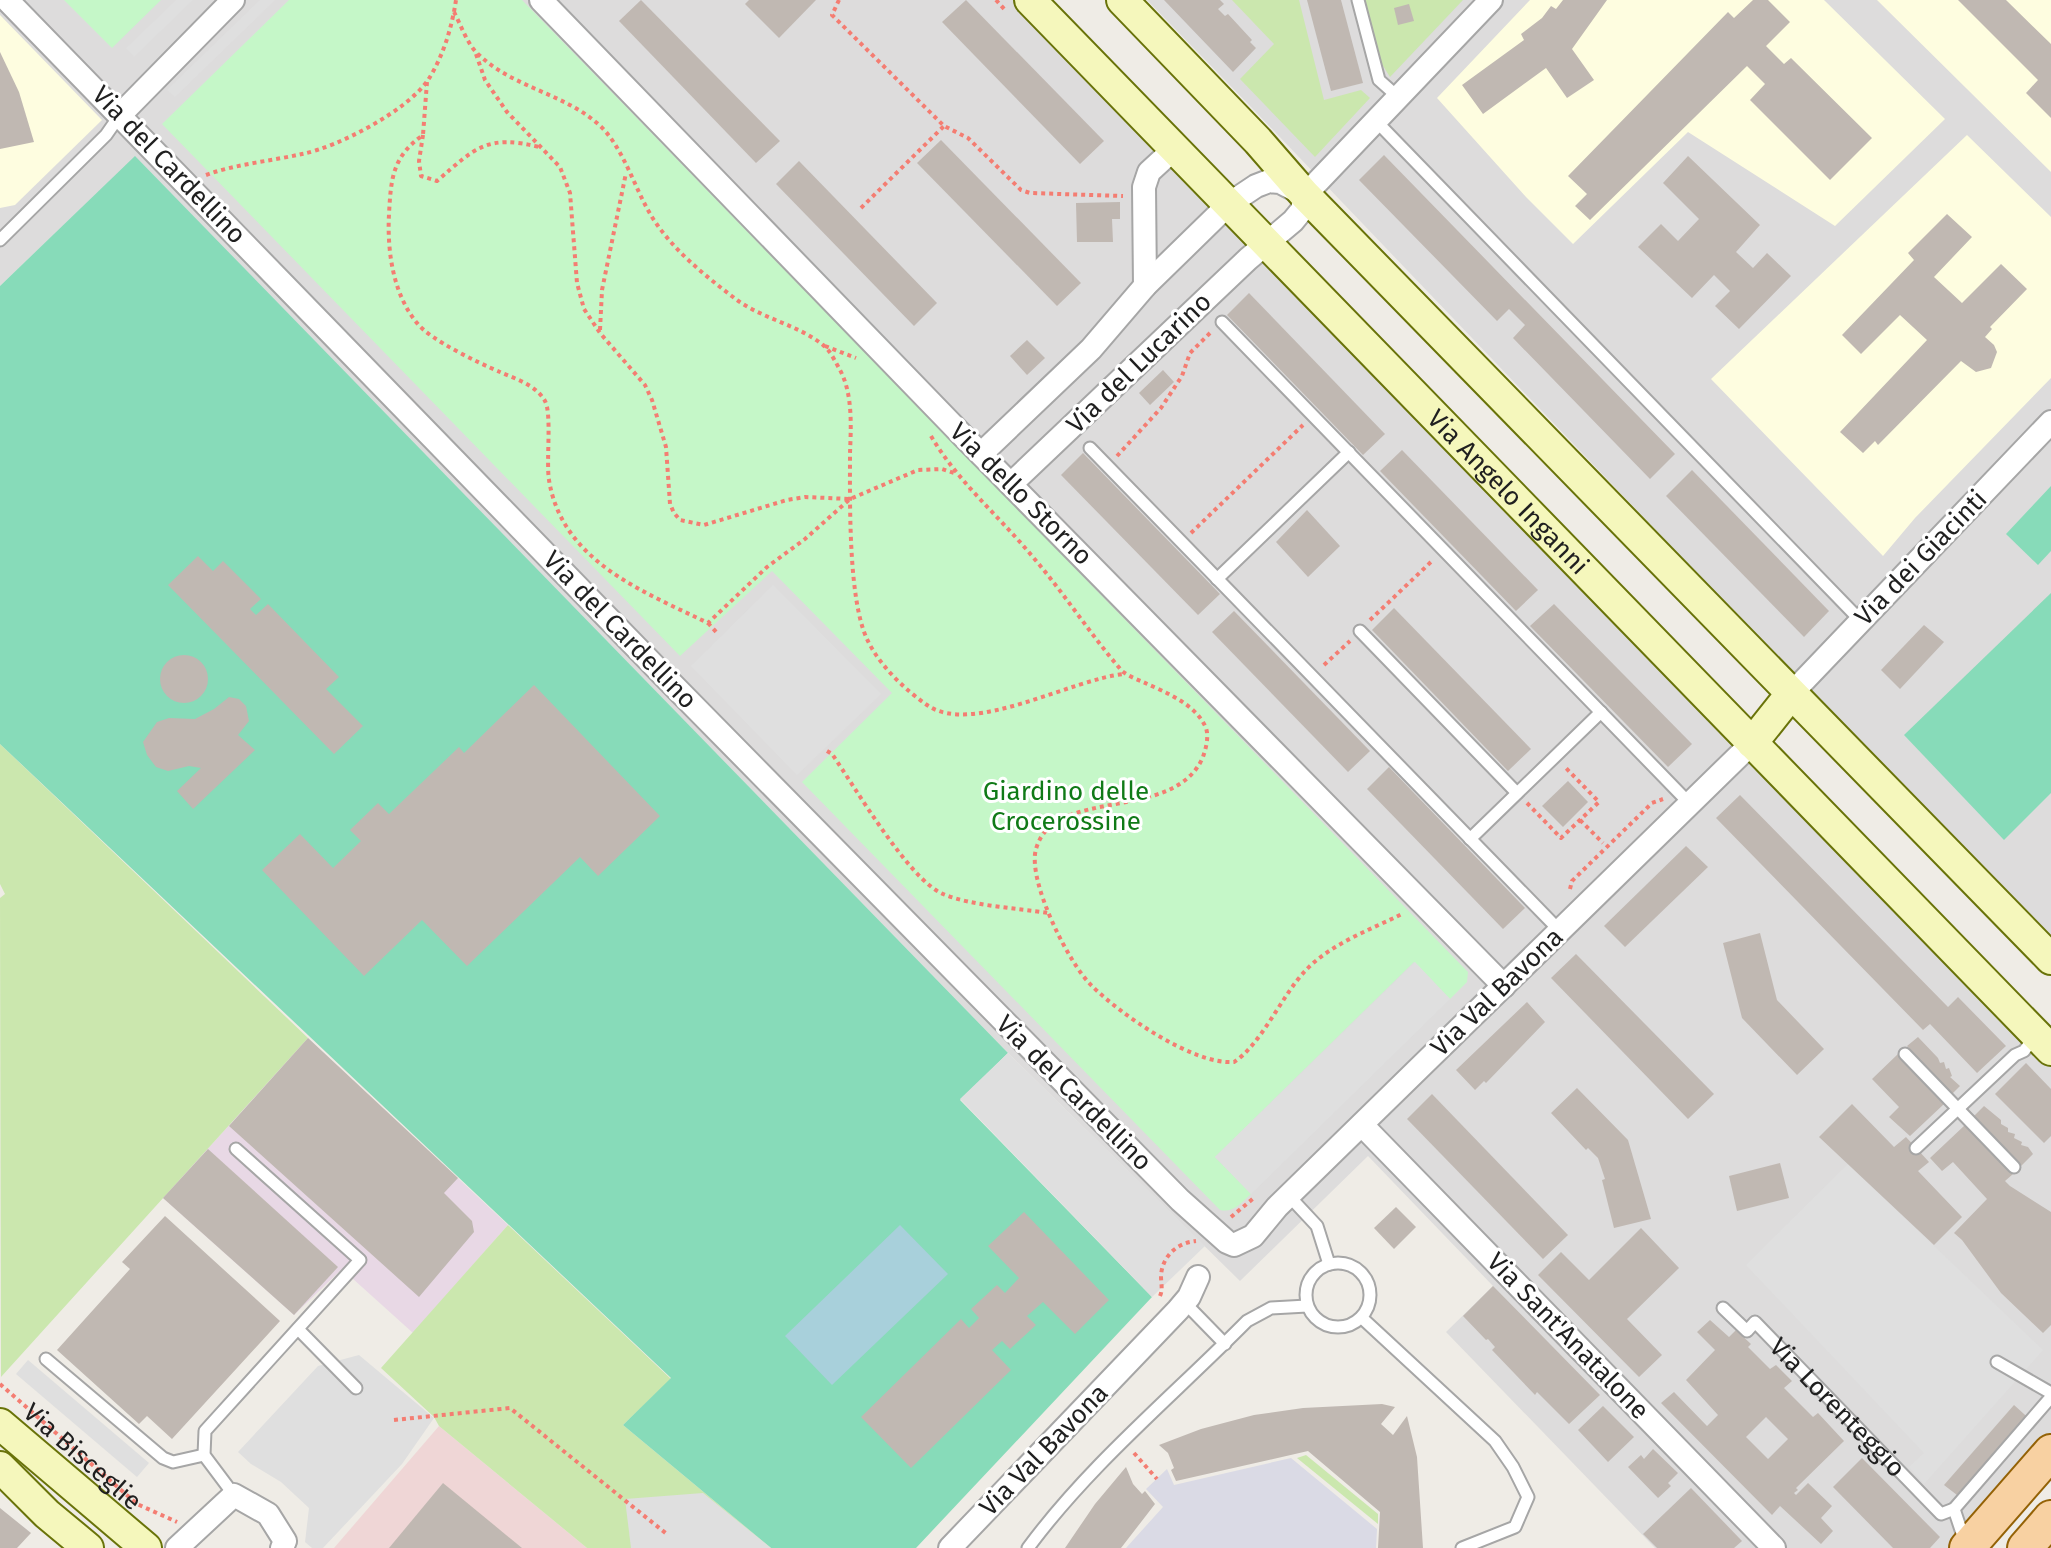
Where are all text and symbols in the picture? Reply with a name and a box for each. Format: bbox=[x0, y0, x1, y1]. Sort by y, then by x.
street label: Via del Cardellino bbox=[86, 80, 252, 250]
street label: Via del Lucarino bbox=[1060, 286, 1218, 440]
street label: Via Angelo Inganni bbox=[1421, 403, 1595, 581]
street label: Via dello Storno bbox=[943, 416, 1099, 572]
street label: Via dei Giacinti bbox=[1849, 484, 1993, 632]
street label: Via del Cardellino bbox=[537, 545, 703, 715]
park label: Giardino delle Crocerossine bbox=[983, 776, 1149, 837]
street label: Via Val Bavona bbox=[1425, 921, 1569, 1063]
street label: Via del Cardellino bbox=[990, 1009, 1158, 1177]
street label: Via Sant'Anatalone bbox=[1481, 1246, 1655, 1426]
street label: Via Lorenteggio bbox=[1763, 1331, 1912, 1483]
street label: Via Val Bavona bbox=[973, 1378, 1115, 1522]
street label: Via Bisceglie bbox=[17, 1396, 148, 1517]

